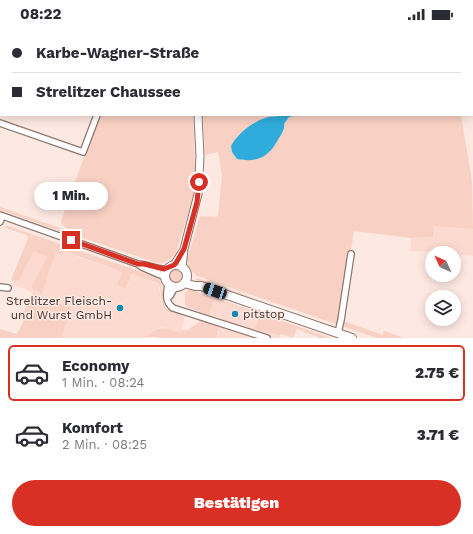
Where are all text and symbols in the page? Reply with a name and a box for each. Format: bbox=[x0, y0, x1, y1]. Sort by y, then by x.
text: 08:22 bbox=[20, 5, 61, 23]
text: Karbe-Wagner-Straße bbox=[36, 44, 199, 62]
text: Strelitzer Chaussee bbox=[36, 83, 181, 101]
route start bbox=[190, 173, 208, 191]
callout: 1 Min. bbox=[34, 182, 108, 210]
text: 1 Min. bbox=[52, 188, 90, 203]
route end bbox=[62, 231, 80, 249]
north arrow bbox=[425, 246, 461, 282]
map controls bbox=[425, 246, 461, 326]
car bbox=[202, 281, 228, 301]
button: layers bbox=[425, 290, 461, 326]
place label: Strelitzer Fleisch- und Wurst GmbH bbox=[6, 294, 112, 322]
marker: Strelitzer Fleisch- und Wurst GmbH bbox=[115, 303, 125, 313]
place label: pitstop bbox=[243, 307, 285, 321]
marker: pitstop bbox=[230, 309, 240, 319]
icon: car bbox=[14, 355, 50, 391]
text: Economy bbox=[62, 357, 129, 375]
text: 2.75 € bbox=[415, 364, 459, 382]
text: 1 Min. · 08:24 bbox=[62, 375, 144, 390]
icon: car bbox=[14, 417, 50, 453]
text: Komfort bbox=[62, 419, 123, 437]
text: 3.71 € bbox=[417, 426, 459, 444]
text: 2 Min. · 08:25 bbox=[62, 437, 147, 452]
button: Bestätigen bbox=[12, 480, 461, 526]

